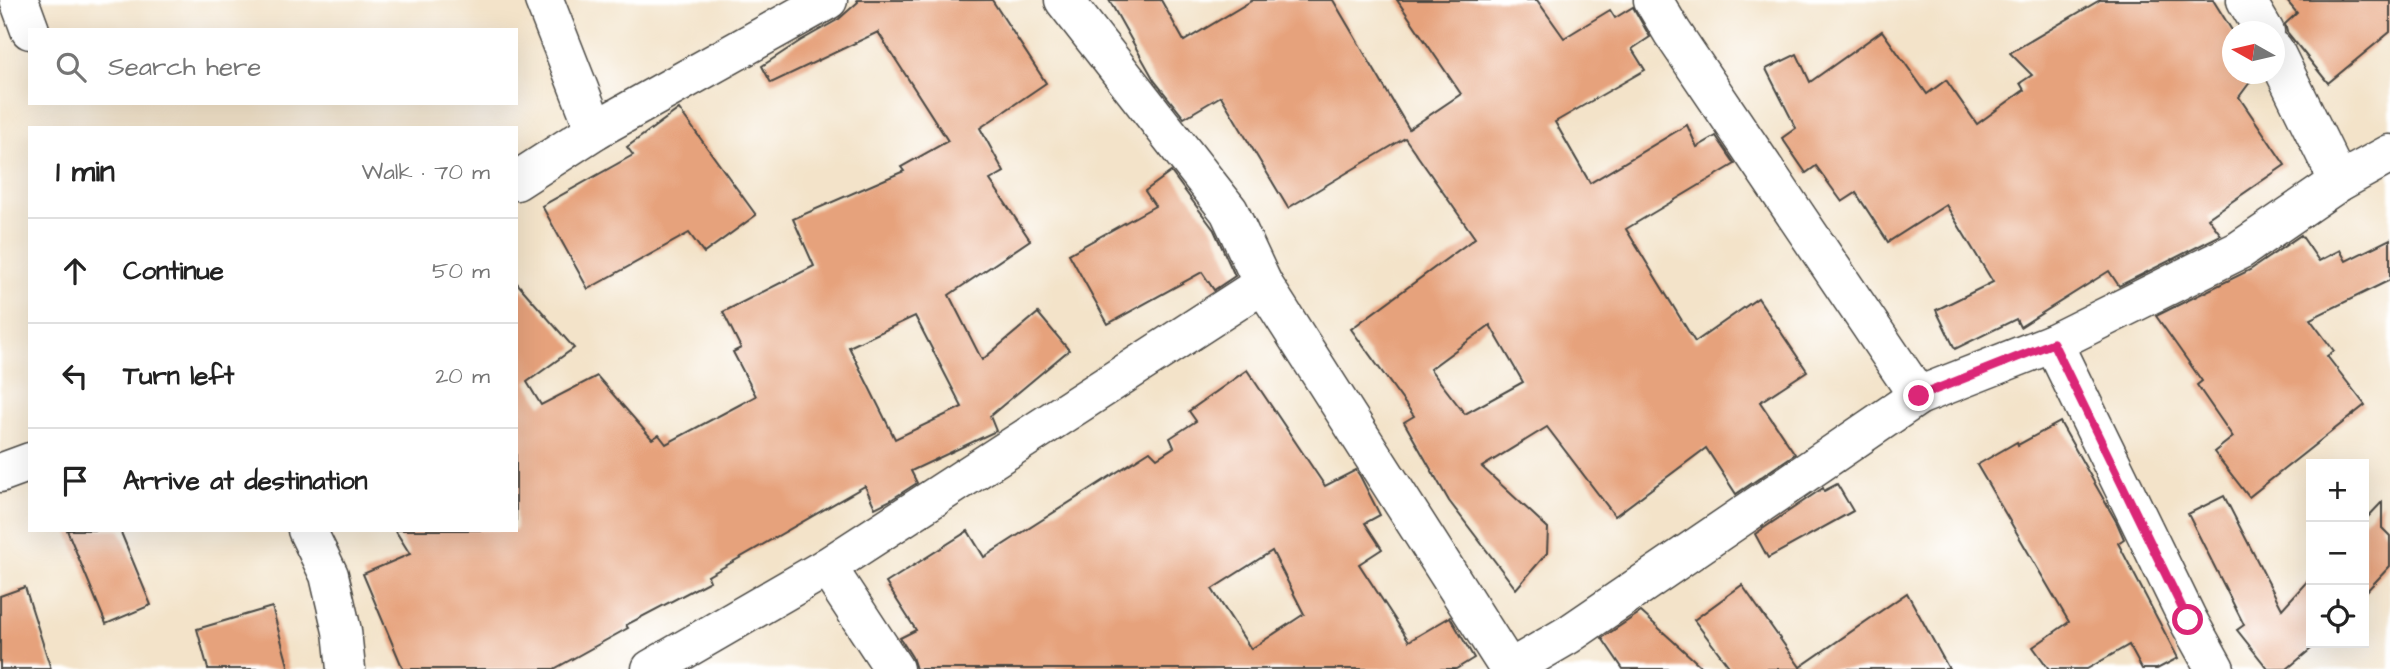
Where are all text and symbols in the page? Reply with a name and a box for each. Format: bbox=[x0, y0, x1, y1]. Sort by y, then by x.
north arrow bbox=[2222, 21, 2285, 84]
search box bbox=[28, 28, 518, 105]
icon: search bbox=[52, 48, 90, 86]
text: Search here bbox=[108, 49, 261, 85]
text: 1 min bbox=[56, 151, 115, 193]
text: Walk · 70 m bbox=[362, 156, 490, 188]
icon: ahead bbox=[56, 252, 94, 290]
text: Continue bbox=[123, 253, 224, 289]
text: 50 m bbox=[432, 255, 490, 287]
icon: left bbox=[56, 357, 94, 395]
text: Turn left bbox=[123, 358, 234, 394]
text: 20 m bbox=[435, 360, 490, 392]
route end bbox=[1903, 380, 1934, 411]
map controls bbox=[2306, 459, 2369, 648]
button: + bbox=[2306, 459, 2369, 522]
icon: arrive bbox=[56, 462, 94, 500]
text: Arrive at destination bbox=[123, 463, 368, 499]
button: − bbox=[2306, 522, 2369, 585]
button: locate bbox=[2306, 585, 2369, 648]
route start bbox=[2172, 604, 2203, 635]

